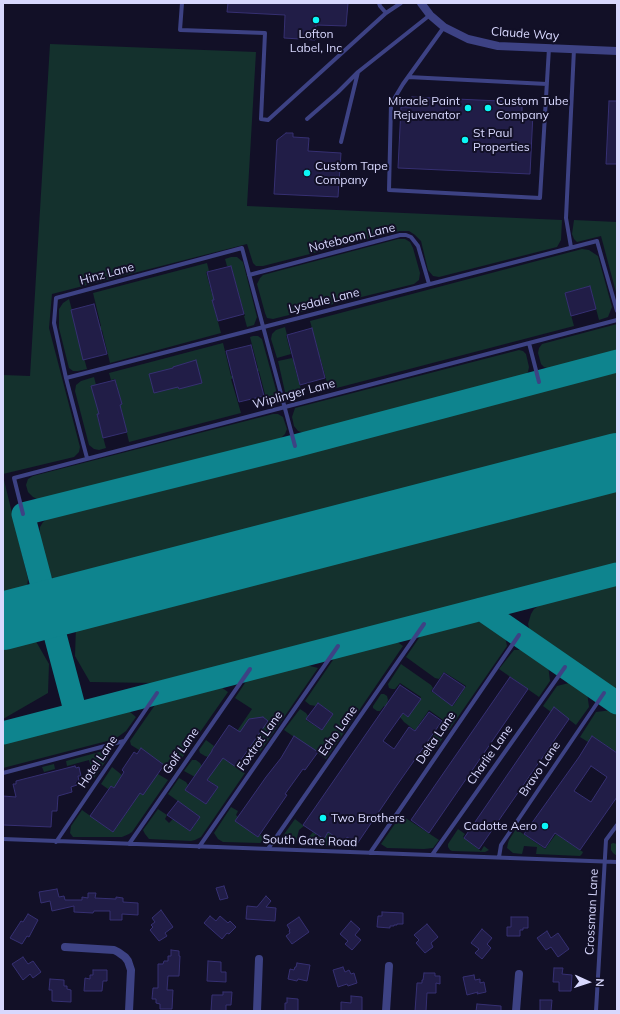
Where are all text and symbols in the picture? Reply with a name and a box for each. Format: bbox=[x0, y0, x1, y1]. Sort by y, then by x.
marker: Lofton Label, Inc bbox=[311, 15, 321, 25]
street label: Claude Way bbox=[490, 24, 560, 44]
place label: Lofton Label, Inc bbox=[290, 27, 342, 55]
place label: Miracle Paint Rejuvenator bbox=[388, 94, 460, 122]
place label: Custom Tube Company bbox=[496, 94, 569, 122]
marker: Miracle Paint Rejuvenator bbox=[463, 103, 473, 113]
marker: Custom Tube Company bbox=[483, 103, 493, 113]
place label: St Paul Properties bbox=[473, 126, 530, 154]
marker: St Paul Properties bbox=[460, 135, 470, 145]
place label: Custom Tape Company bbox=[315, 159, 388, 187]
marker: Custom Tape Company bbox=[302, 168, 312, 178]
street label: Noteboom Lane bbox=[307, 220, 397, 256]
street label: Hinz Lane bbox=[78, 260, 136, 288]
street label: Lysdale Lane bbox=[287, 285, 361, 317]
street label: Wiplinger Lane bbox=[251, 376, 337, 412]
street label: Echo Lane bbox=[316, 703, 360, 759]
street label: Foxtrot Lane bbox=[234, 708, 286, 774]
street label: Delta Lane bbox=[413, 709, 459, 767]
street label: Charlie Lane bbox=[464, 722, 516, 788]
street label: Golf Lane bbox=[160, 725, 202, 777]
street label: Hotel Lane bbox=[75, 733, 121, 791]
street label: Bravo Lane bbox=[516, 739, 564, 799]
place label: Two Brothers bbox=[331, 811, 405, 825]
marker: Two Brothers bbox=[318, 813, 328, 823]
place label: Cadotte Aero bbox=[464, 819, 537, 833]
marker: Cadotte Aero bbox=[540, 821, 550, 831]
street label: South Gate Road bbox=[262, 832, 358, 850]
street label: Crossman Lane bbox=[583, 868, 601, 956]
north arrow bbox=[568, 962, 608, 1002]
text: N bbox=[593, 978, 607, 987]

